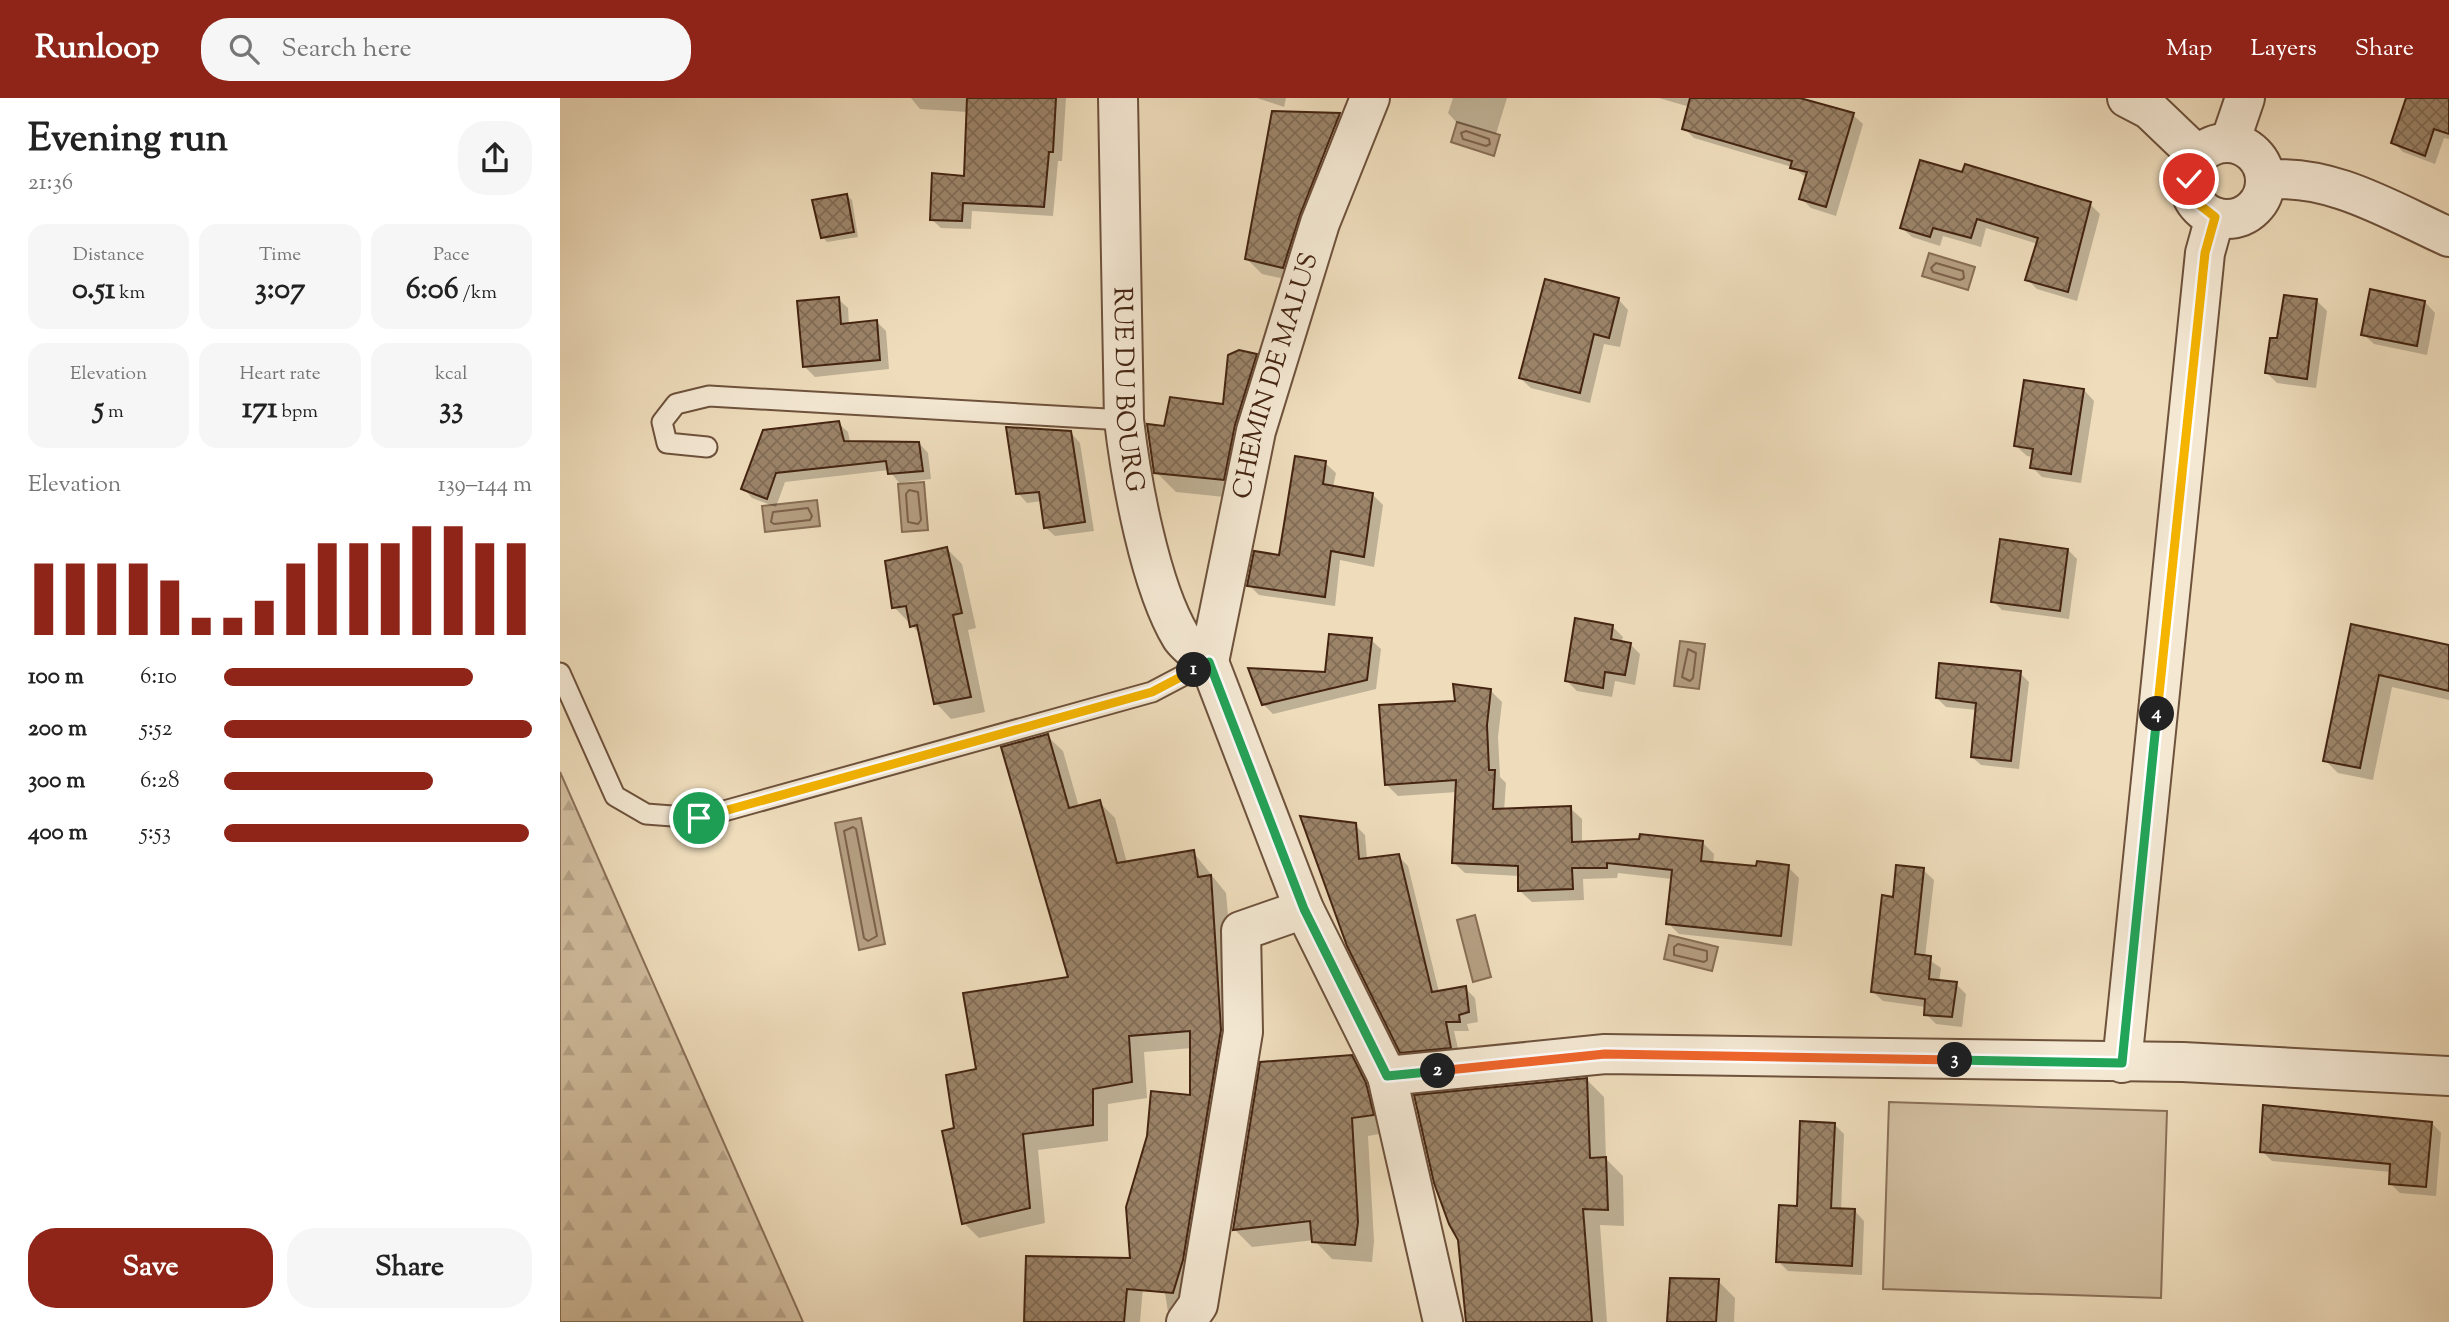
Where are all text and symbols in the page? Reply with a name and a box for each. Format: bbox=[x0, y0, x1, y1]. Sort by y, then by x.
search box bbox=[201, 18, 691, 81]
text: Runloop bbox=[35, 25, 159, 73]
icon: search bbox=[225, 30, 263, 68]
text: Search here bbox=[281, 31, 412, 68]
text: Map bbox=[2166, 32, 2212, 66]
text: Layers bbox=[2250, 32, 2317, 66]
text: Share bbox=[2355, 32, 2414, 66]
text: Evening run bbox=[28, 114, 228, 168]
button: share bbox=[458, 121, 532, 195]
pin bbox=[2159, 149, 2219, 209]
icon: check bbox=[2170, 160, 2208, 198]
text: 21:36 bbox=[28, 167, 73, 200]
text: Distance bbox=[73, 242, 144, 269]
text: Time bbox=[259, 242, 301, 269]
text: Pace bbox=[433, 242, 470, 269]
street label: CHEMIN DE MALUS bbox=[1224, 248, 1328, 502]
text: 0.51 bbox=[72, 269, 115, 312]
text: 3:07 bbox=[255, 269, 305, 312]
text: 6:06 bbox=[406, 269, 459, 312]
text: km bbox=[115, 280, 145, 307]
text: /km bbox=[459, 280, 497, 307]
street label: RUE DU BOURG bbox=[1103, 287, 1153, 495]
text: Elevation bbox=[70, 361, 147, 388]
text: Heart rate bbox=[239, 361, 321, 388]
text: kcal bbox=[435, 361, 468, 388]
text: 5 bbox=[94, 388, 104, 431]
text: 171 bbox=[242, 388, 277, 431]
text: 33 bbox=[439, 388, 463, 431]
text: m bbox=[104, 399, 124, 426]
text: bpm bbox=[277, 399, 318, 426]
text: Elevation bbox=[28, 469, 121, 502]
text: 139–144 m bbox=[438, 469, 532, 502]
pin: 1 bbox=[1176, 652, 1212, 688]
text: 1 bbox=[1190, 656, 1197, 683]
text: 100 m bbox=[28, 661, 84, 694]
text: 6:10 bbox=[140, 661, 177, 694]
pin: 4 bbox=[2140, 696, 2174, 732]
text: 4 bbox=[2152, 700, 2161, 727]
text: 200 m bbox=[28, 713, 87, 746]
text: 5:52 bbox=[140, 713, 172, 746]
text: 300 m bbox=[28, 765, 85, 798]
text: 6:28 bbox=[140, 765, 179, 798]
pin bbox=[669, 788, 729, 848]
icon: arrive bbox=[680, 799, 718, 837]
text: 400 m bbox=[28, 817, 88, 850]
text: 5:53 bbox=[140, 817, 171, 850]
pin: 3 bbox=[1938, 1042, 1972, 1077]
text: 3 bbox=[1951, 1046, 1958, 1073]
pin: 2 bbox=[1420, 1054, 1456, 1088]
text: 2 bbox=[1433, 1057, 1442, 1084]
button: Save bbox=[28, 1228, 273, 1308]
button: Share bbox=[287, 1228, 532, 1308]

